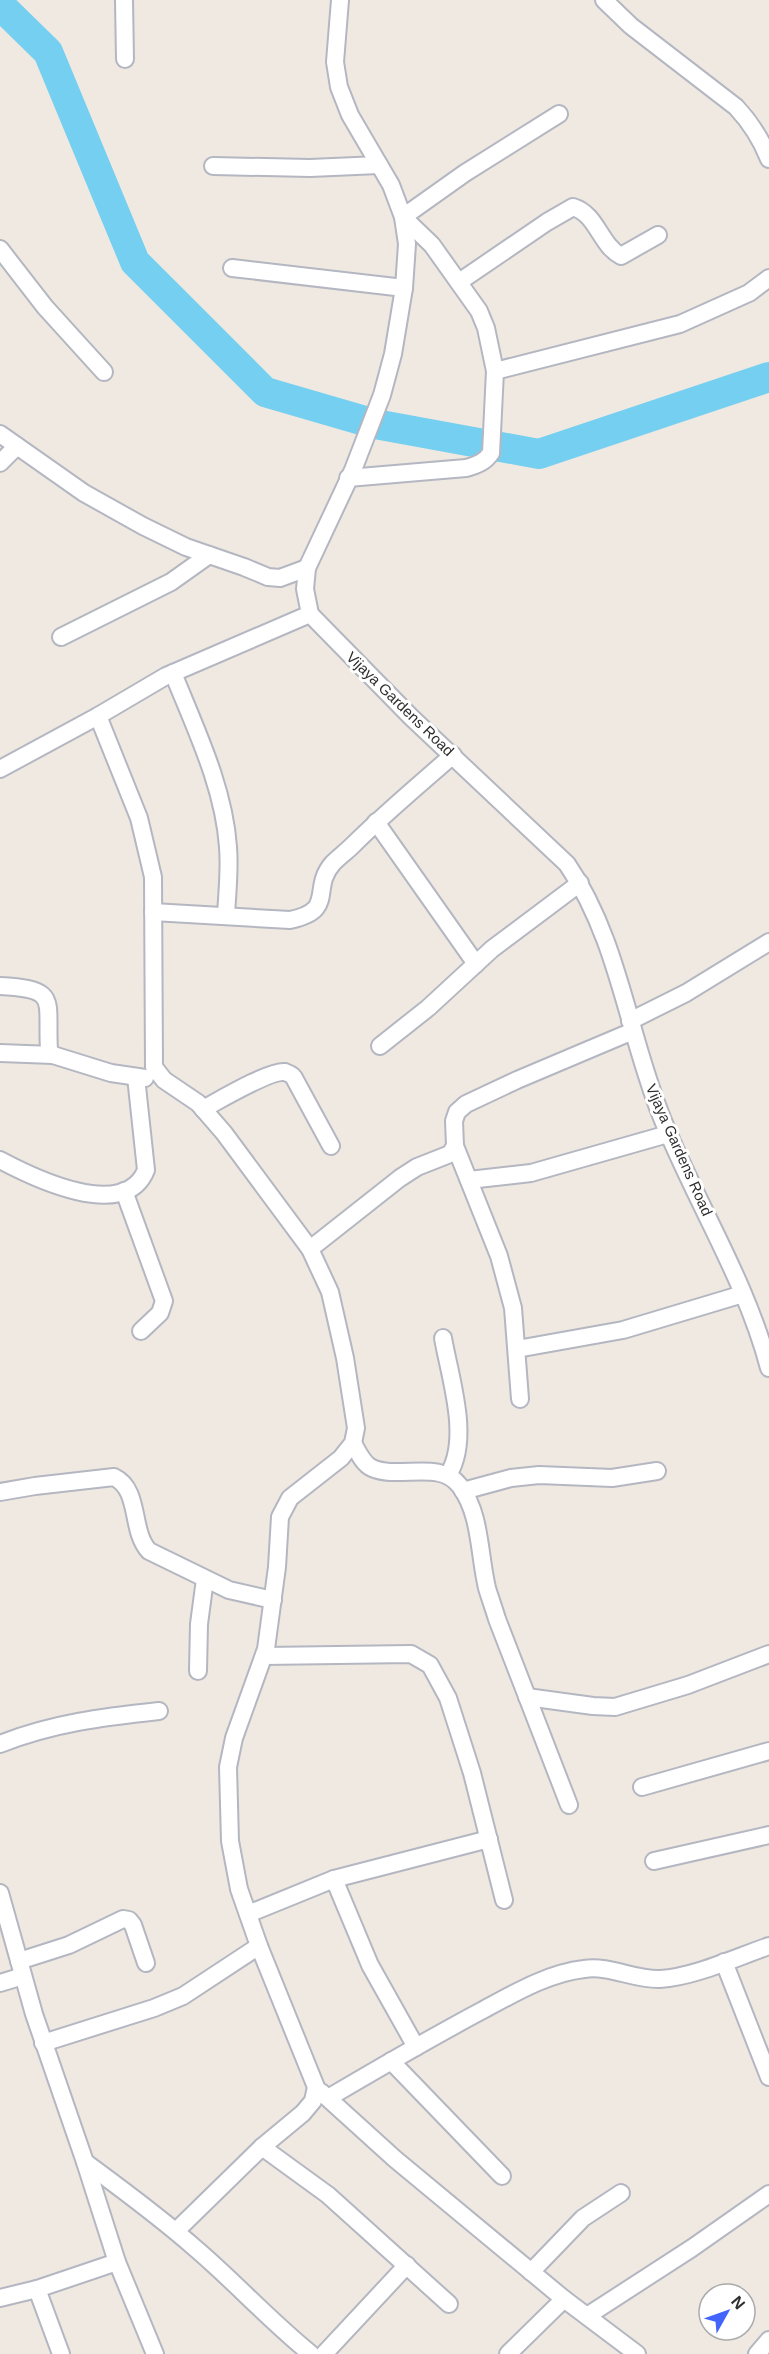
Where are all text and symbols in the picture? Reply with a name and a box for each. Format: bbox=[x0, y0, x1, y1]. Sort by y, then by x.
street label: Vijaya Gardens Road bbox=[343, 648, 457, 759]
street label: Vijaya Gardens Road bbox=[643, 1081, 716, 1218]
north arrow bbox=[697, 2282, 757, 2342]
text: N bbox=[728, 2293, 748, 2313]

